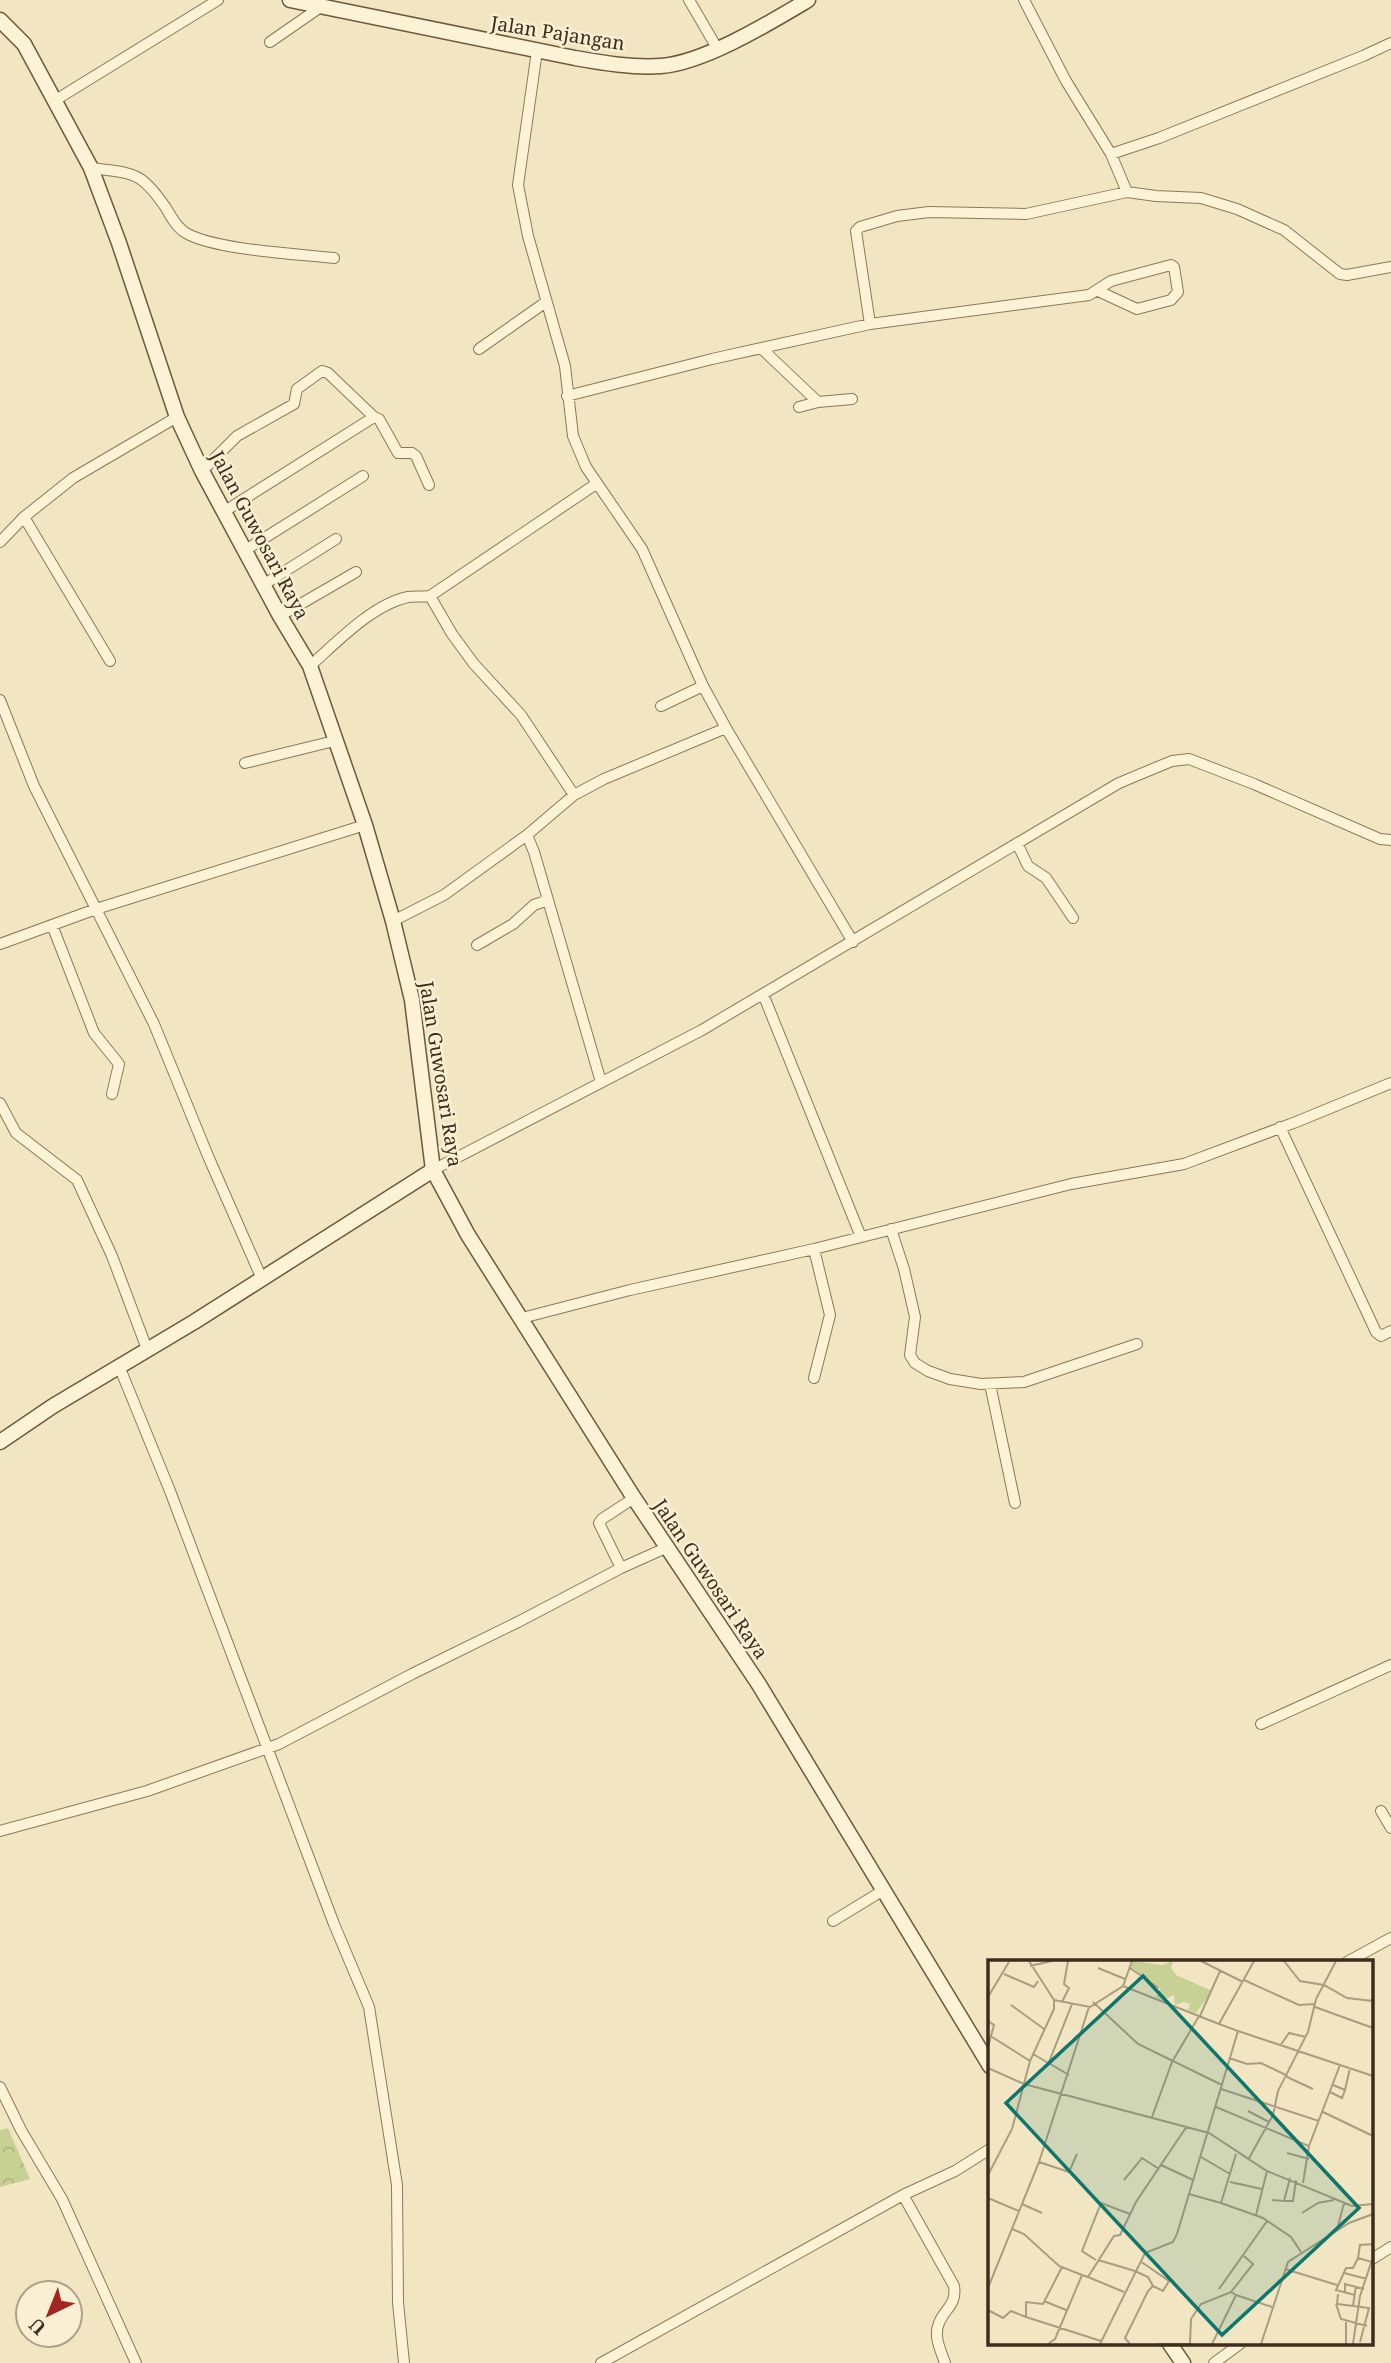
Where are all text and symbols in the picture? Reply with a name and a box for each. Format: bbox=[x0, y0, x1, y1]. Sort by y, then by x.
street label: Jalan Pajangan bbox=[488, 9, 627, 56]
street label: Jalan Guwosari Raya bbox=[204, 445, 316, 624]
street label: Jalan Guwosari Raya bbox=[413, 978, 469, 1169]
street label: Jalan Guwosari Raya bbox=[647, 1493, 774, 1664]
inset map bbox=[988, 1960, 1374, 2346]
north arrow bbox=[14, 2279, 84, 2349]
text: U bbox=[23, 2312, 51, 2341]

